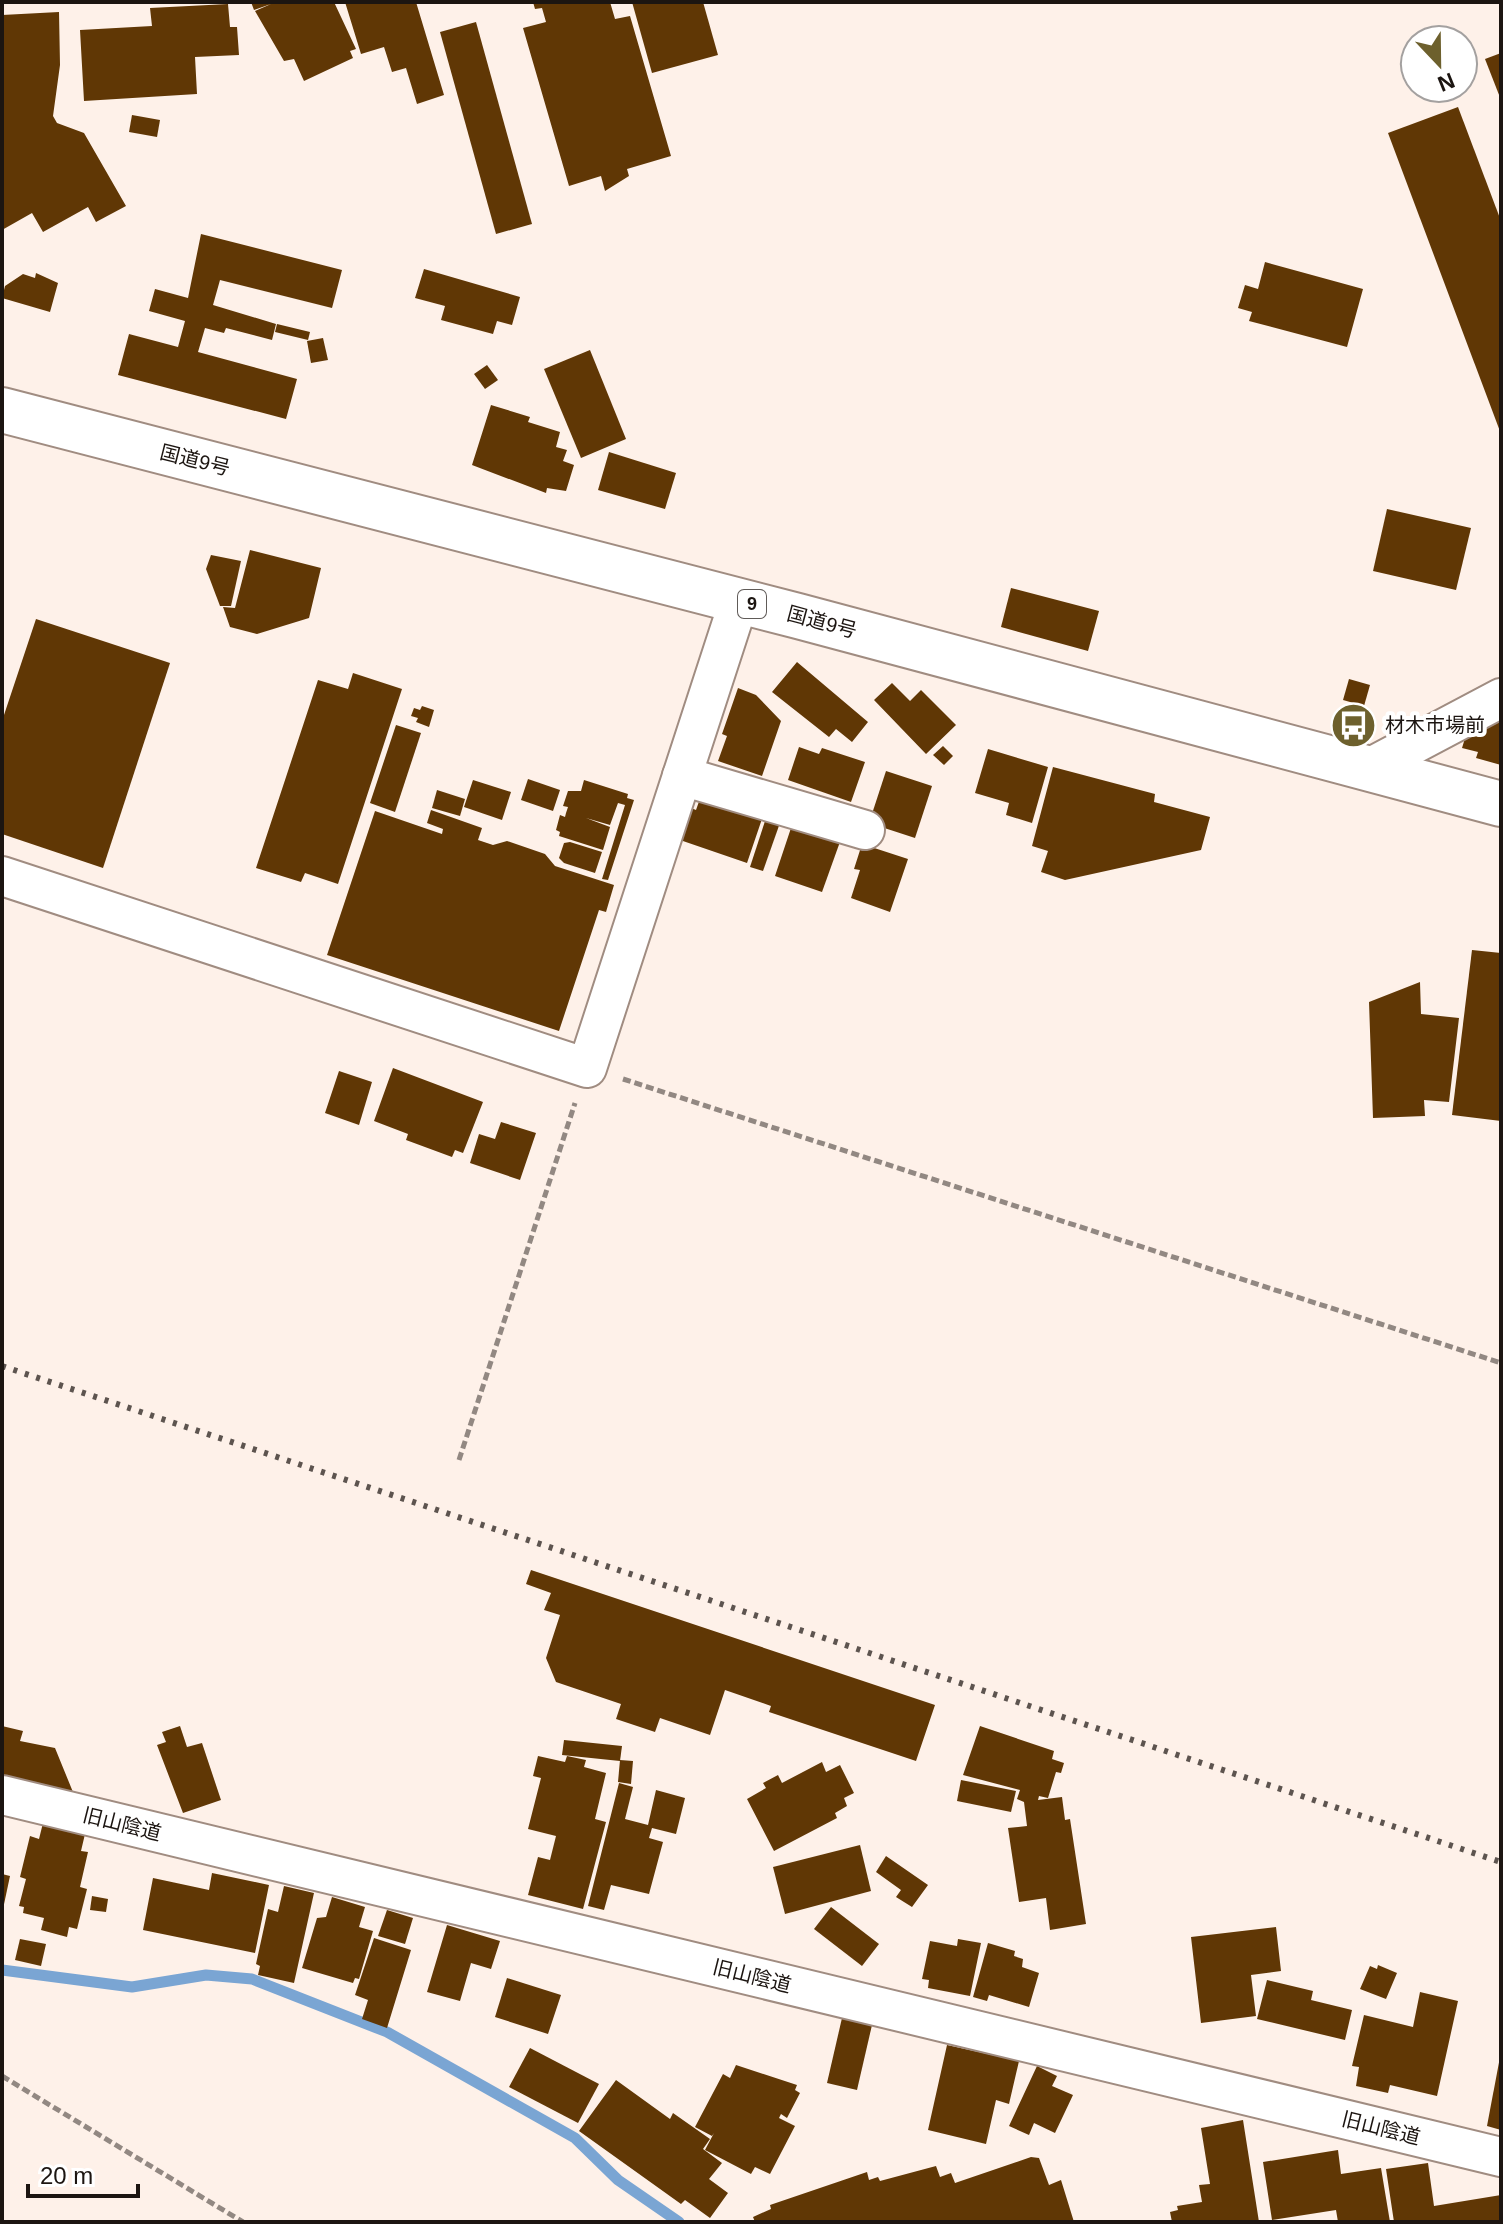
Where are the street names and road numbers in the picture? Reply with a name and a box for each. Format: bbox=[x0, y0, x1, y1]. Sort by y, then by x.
street label: 国道9号 bbox=[158, 441, 232, 479]
road number: 9 bbox=[738, 590, 766, 618]
street label: 国道9号 bbox=[785, 602, 859, 642]
street label: 旧山陰道 bbox=[81, 1804, 163, 1844]
street label: 旧山陰道 bbox=[711, 1956, 793, 1996]
street label: 旧山陰道 bbox=[1340, 2108, 1422, 2148]

